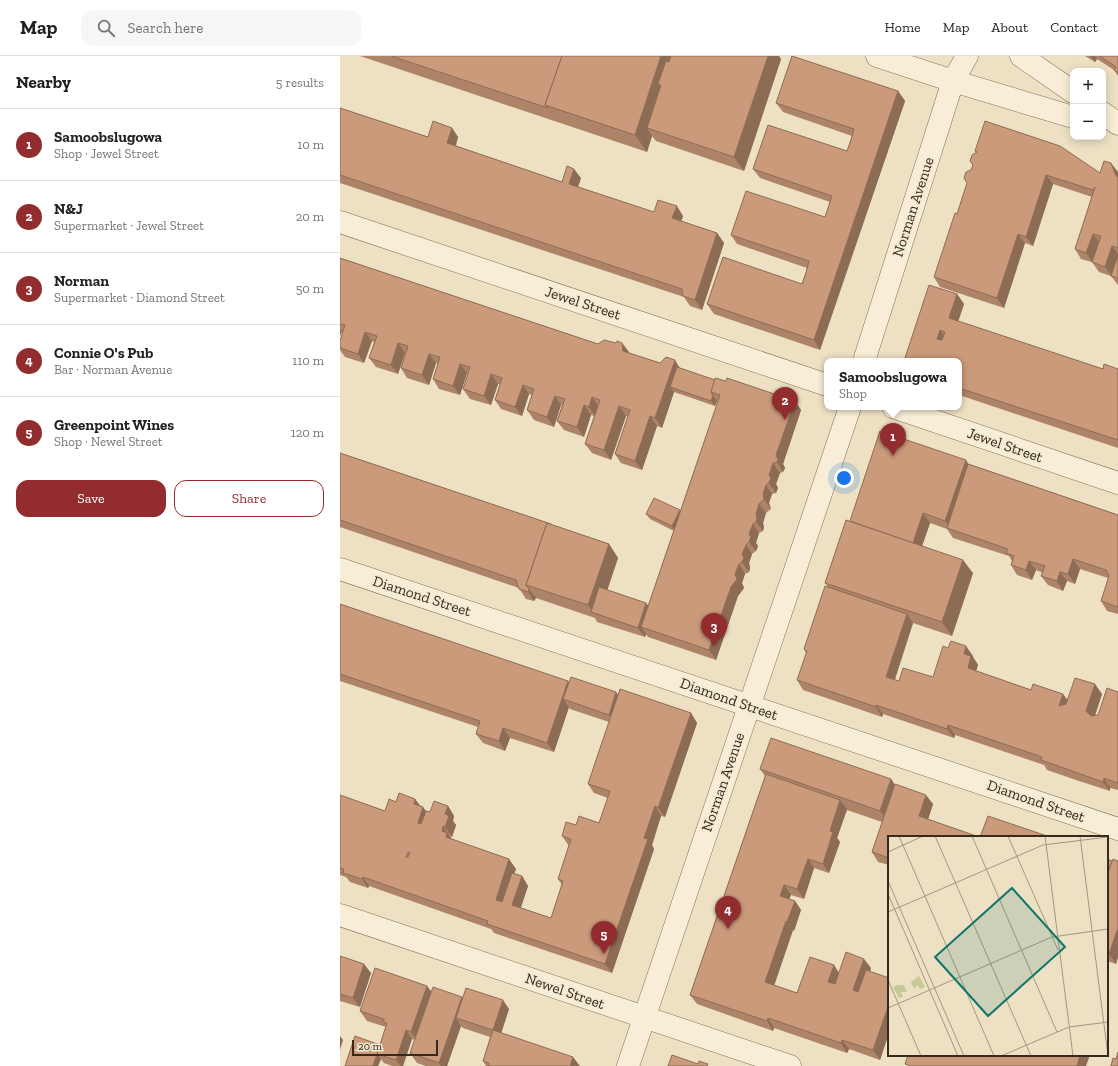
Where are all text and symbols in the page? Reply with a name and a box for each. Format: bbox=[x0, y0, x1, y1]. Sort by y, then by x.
search box bbox=[81, 10, 361, 46]
text: Map bbox=[20, 16, 57, 39]
icon: search bbox=[95, 17, 117, 39]
text: Search here bbox=[127, 19, 203, 37]
text: Home bbox=[885, 19, 921, 36]
text: Map bbox=[943, 19, 969, 36]
text: About bbox=[991, 19, 1028, 36]
text: Contact bbox=[1050, 19, 1098, 36]
map controls bbox=[1070, 68, 1106, 140]
button: + bbox=[1070, 68, 1106, 104]
text: Nearby bbox=[16, 72, 71, 92]
text: 5 results bbox=[276, 75, 324, 90]
button: − bbox=[1070, 104, 1106, 140]
text: Samoobslugowa bbox=[54, 128, 162, 146]
text: 1 bbox=[26, 137, 32, 152]
text: 10 m bbox=[297, 137, 324, 152]
text: Shop · Jewel Street bbox=[54, 146, 159, 161]
street label: Norman Avenue bbox=[888, 155, 938, 259]
text: N&J bbox=[54, 200, 83, 218]
text: 2 bbox=[26, 209, 32, 224]
text: 20 m bbox=[296, 209, 324, 224]
text: Supermarket · Jewel Street bbox=[54, 218, 204, 233]
text: Norman bbox=[54, 272, 109, 290]
text: 3 bbox=[26, 281, 32, 296]
text: 50 m bbox=[296, 281, 324, 296]
street label: Jewel Street bbox=[543, 282, 624, 324]
text: Supermarket · Diamond Street bbox=[54, 290, 225, 305]
text: Connie O's Pub bbox=[54, 344, 153, 362]
text: 4 bbox=[25, 353, 33, 368]
text: 110 m bbox=[292, 353, 324, 368]
popup bbox=[824, 358, 962, 410]
text: Bar · Norman Avenue bbox=[54, 362, 172, 377]
text: Samoobslugowa bbox=[839, 368, 947, 386]
text: Shop bbox=[839, 386, 867, 401]
pin: 2 bbox=[772, 387, 798, 420]
text: Greenpoint Wines bbox=[54, 416, 174, 434]
pin: 1 bbox=[880, 423, 906, 456]
street label: Jewel Street bbox=[965, 424, 1046, 466]
text: 5 bbox=[26, 425, 32, 440]
text: 120 m bbox=[291, 425, 324, 440]
text: Shop · Newel Street bbox=[54, 434, 163, 449]
your location bbox=[834, 468, 854, 488]
button: Save bbox=[16, 480, 166, 517]
button: Share bbox=[174, 480, 324, 517]
street label: Diamond Street bbox=[371, 572, 474, 621]
pin: 3 bbox=[701, 613, 727, 646]
street label: Diamond Street bbox=[678, 674, 781, 724]
street label: Norman Avenue bbox=[698, 730, 748, 834]
street label: Diamond Street bbox=[985, 776, 1088, 826]
inset map bbox=[888, 836, 1108, 1056]
pin: 4 bbox=[715, 896, 741, 929]
pin: 5 bbox=[591, 921, 617, 954]
street label: Newel Street bbox=[523, 969, 608, 1013]
scale bar bbox=[352, 1038, 438, 1057]
text: 20 m bbox=[358, 1040, 382, 1053]

